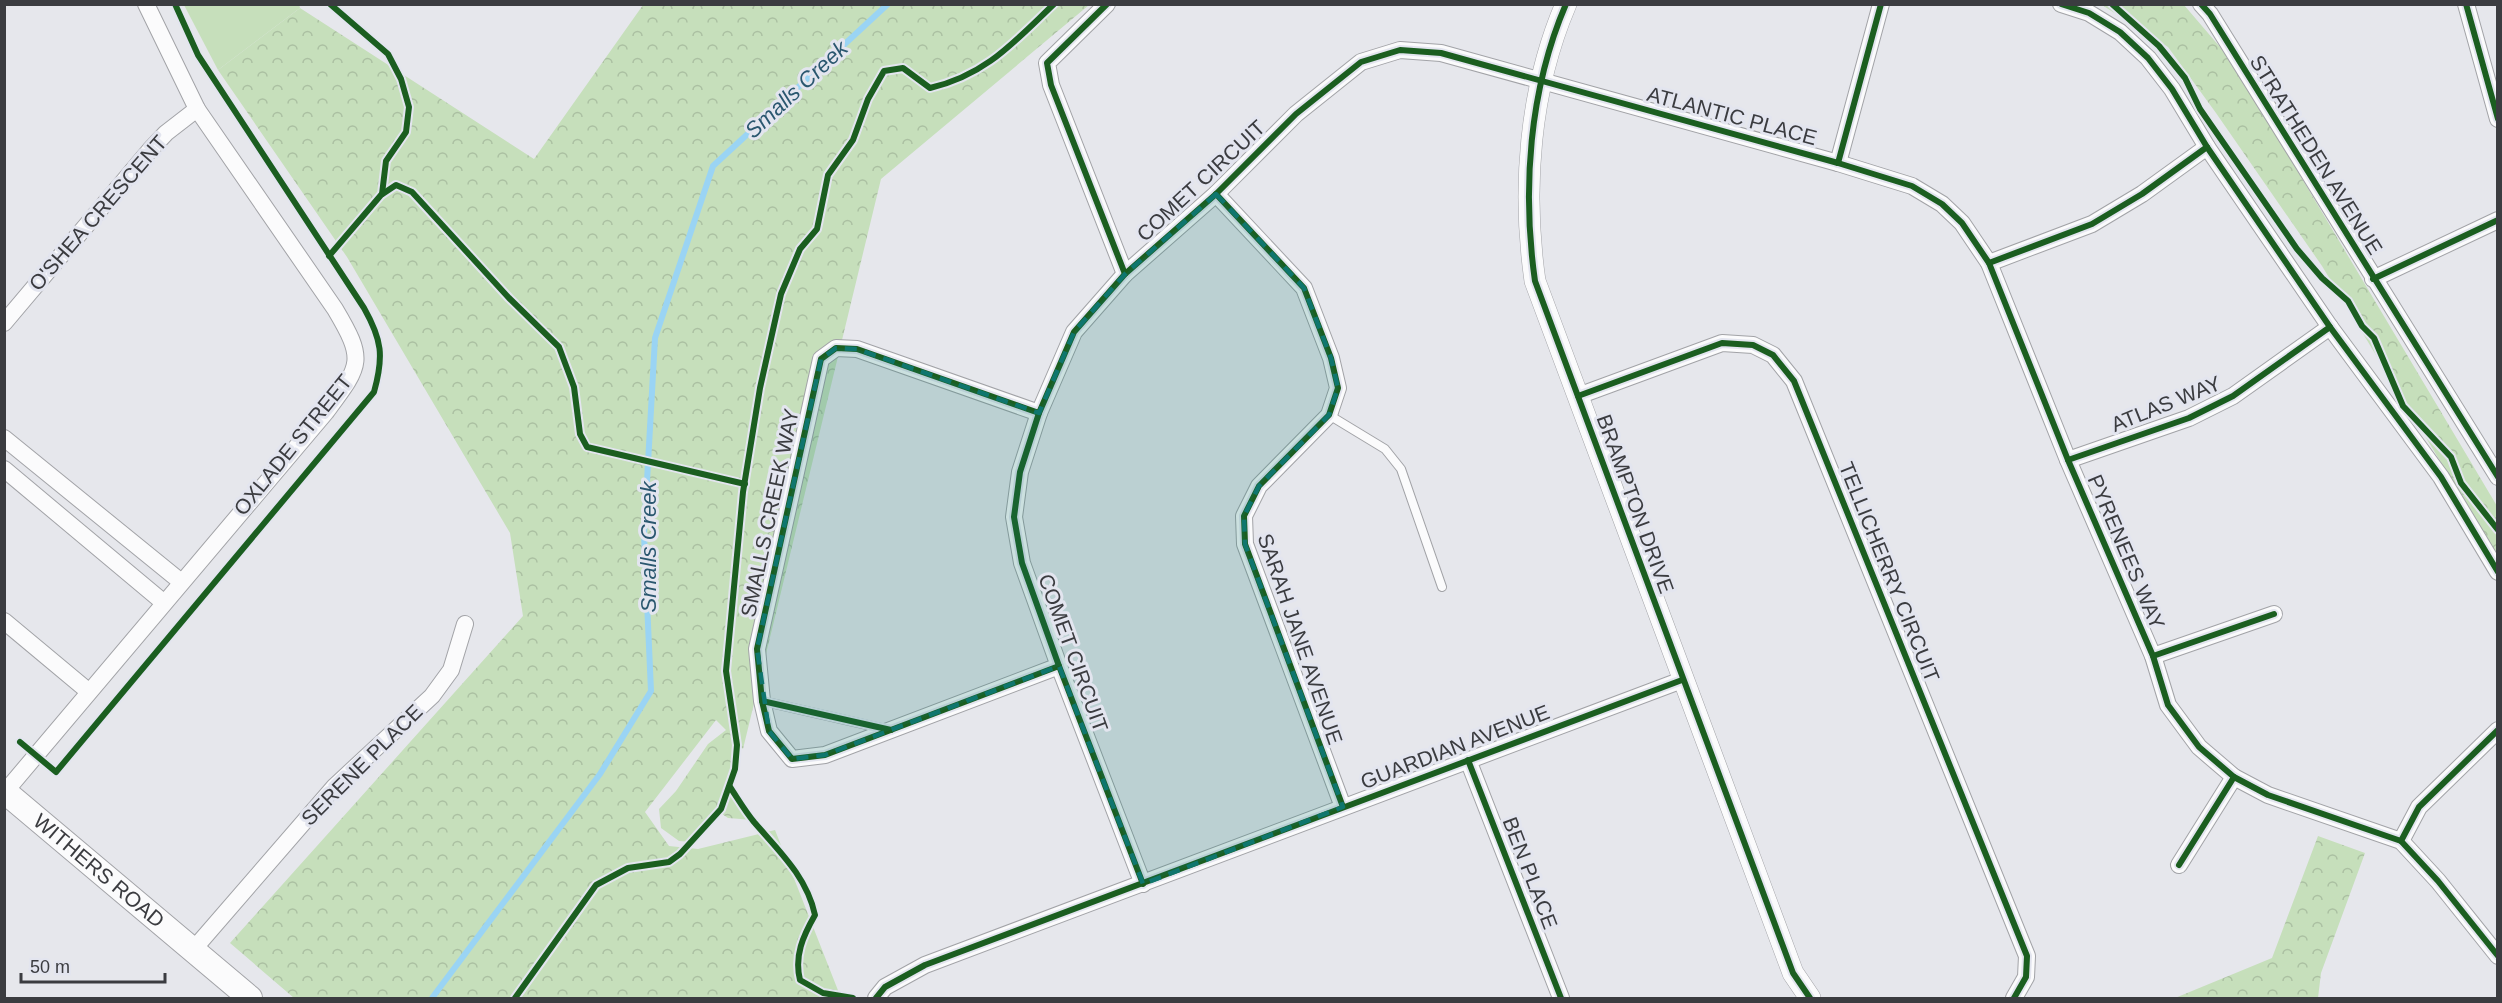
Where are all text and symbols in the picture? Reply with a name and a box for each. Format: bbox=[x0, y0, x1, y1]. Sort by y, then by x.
water label: Smalls Creek bbox=[740, 35, 853, 143]
street label: STRATHEDEN AVENUE bbox=[2246, 51, 2387, 258]
street label: ATLANTIC PLACE bbox=[1645, 82, 1819, 149]
street label: COMET CIRCUIT bbox=[1132, 115, 1269, 246]
street label: O'SHEA CRESCENT bbox=[24, 130, 171, 295]
street label: OXLADE STREET bbox=[229, 370, 356, 519]
street label: ATLAS WAY bbox=[2108, 371, 2224, 436]
street label: SMALLS CREEK WAY bbox=[736, 407, 803, 619]
street label: BRAMPTON DRIVE bbox=[1592, 411, 1679, 596]
street label: TELLICHERRY CIRCUIT bbox=[1835, 459, 1944, 685]
street label: PYRENEES WAY bbox=[2084, 471, 2169, 633]
water label: Smalls Creek bbox=[636, 481, 661, 612]
street label: SARAH JANE AVENUE bbox=[1254, 530, 1347, 747]
street label: COMET CIRCUIT bbox=[1034, 571, 1113, 735]
street label: SERENE PLACE bbox=[297, 700, 427, 830]
street label: GUARDIAN AVENUE bbox=[1357, 700, 1552, 793]
street label: WITHERS ROAD bbox=[29, 809, 169, 932]
street label: BEN PLACE bbox=[1499, 814, 1562, 932]
scale bar bbox=[21, 946, 165, 984]
text: 50 m bbox=[30, 957, 70, 977]

